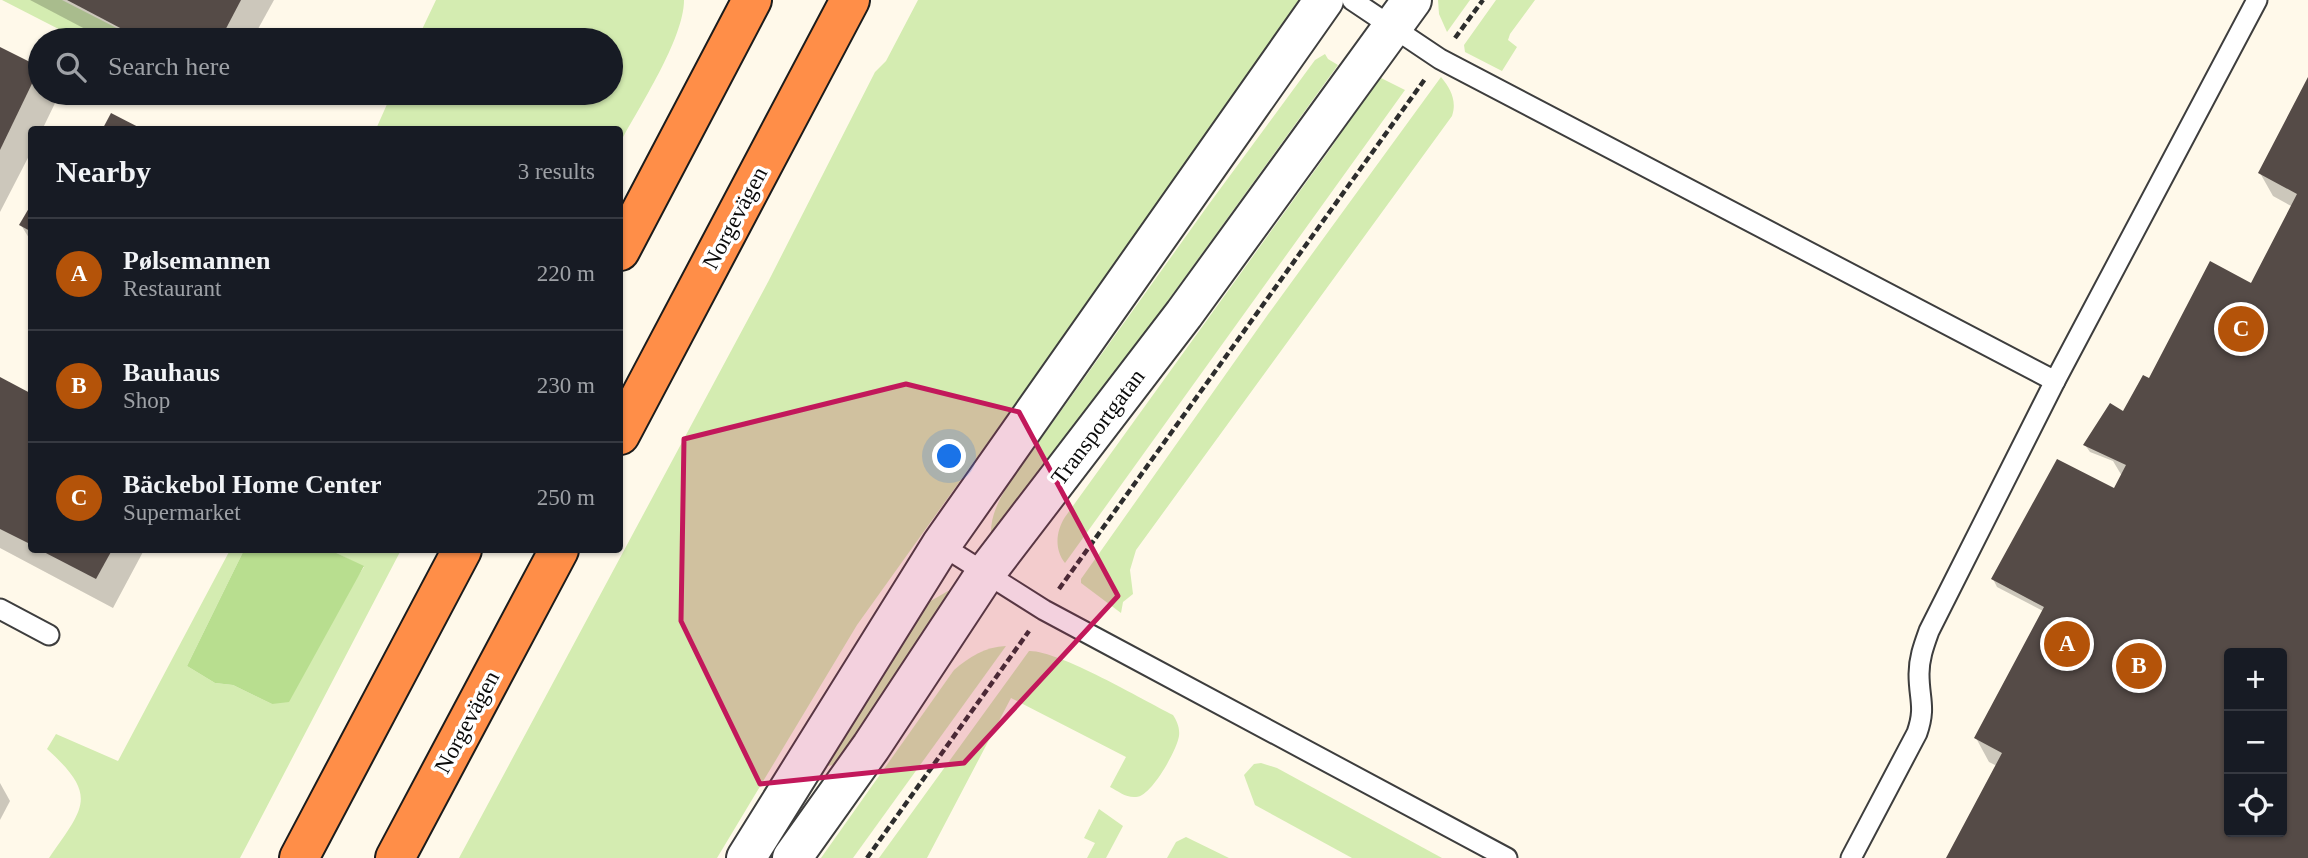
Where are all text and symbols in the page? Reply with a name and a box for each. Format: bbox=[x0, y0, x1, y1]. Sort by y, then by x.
search box bbox=[28, 28, 623, 105]
icon: search bbox=[52, 48, 90, 86]
text: Search here bbox=[108, 52, 230, 81]
text: Nearby bbox=[56, 155, 151, 188]
text: 3 results bbox=[518, 159, 595, 184]
street label: Norgevägen bbox=[698, 162, 773, 273]
text: Pølsemannen bbox=[123, 246, 270, 275]
text: A bbox=[71, 261, 87, 286]
text: 220 m bbox=[537, 261, 595, 286]
text: Restaurant bbox=[123, 276, 221, 301]
pin: C bbox=[2218, 303, 2264, 355]
text: Bauhaus bbox=[123, 358, 220, 387]
street label: Transportgatan bbox=[1046, 364, 1150, 490]
text: B bbox=[71, 373, 87, 398]
text: 230 m bbox=[537, 373, 595, 398]
text: Shop bbox=[123, 388, 170, 413]
your location bbox=[932, 439, 966, 473]
text: Bäckebol Home Center bbox=[123, 470, 382, 499]
text: C bbox=[71, 485, 87, 510]
text: 250 m bbox=[537, 485, 595, 510]
text: Supermarket bbox=[123, 500, 241, 525]
pin: A bbox=[2044, 618, 2090, 670]
pin: B bbox=[2116, 640, 2162, 692]
map controls bbox=[2224, 648, 2287, 837]
button: + bbox=[2224, 648, 2287, 711]
street label: Norgevägen bbox=[430, 666, 505, 777]
button: − bbox=[2224, 711, 2287, 774]
button: locate bbox=[2224, 774, 2287, 837]

